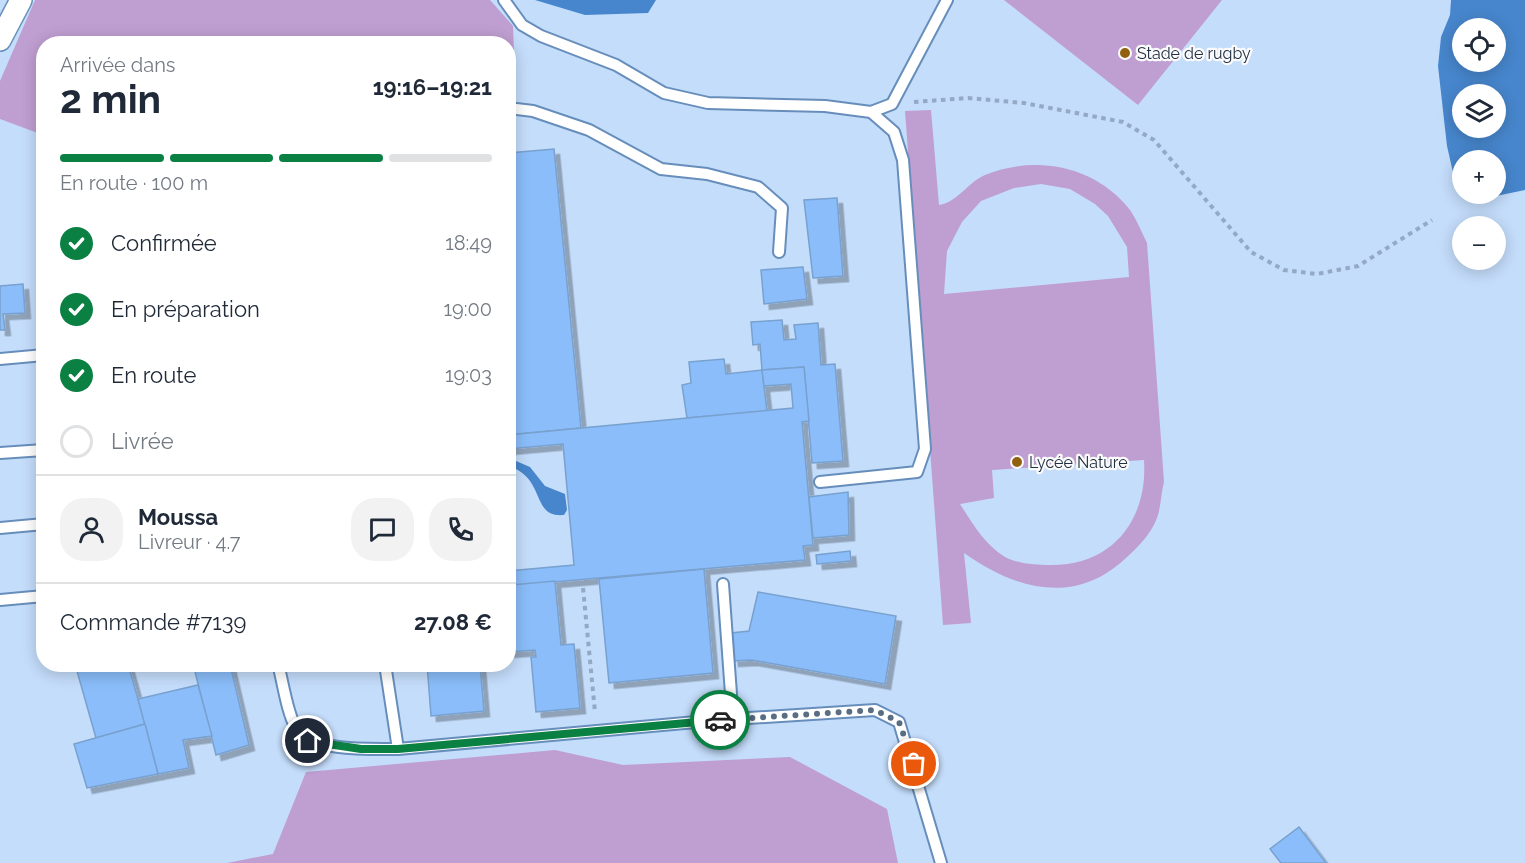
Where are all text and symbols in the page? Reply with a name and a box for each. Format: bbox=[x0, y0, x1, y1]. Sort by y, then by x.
map controls bbox=[1452, 18, 1506, 270]
button: locate bbox=[1452, 18, 1506, 72]
place label: Stade de rugby bbox=[1137, 44, 1251, 63]
marker: Stade de rugby bbox=[1118, 46, 1132, 60]
text: Arrivée dans bbox=[60, 53, 175, 77]
text: 19:16–19:21 bbox=[373, 74, 492, 100]
text: 2 min bbox=[60, 76, 161, 122]
button: layers bbox=[1452, 84, 1506, 138]
button: + bbox=[1452, 150, 1506, 204]
text: En route · 100 m bbox=[60, 171, 208, 195]
button: − bbox=[1452, 216, 1506, 270]
icon: check bbox=[60, 227, 93, 260]
text: Confirmée bbox=[111, 230, 217, 256]
text: 18:49 bbox=[445, 231, 492, 255]
icon: check bbox=[60, 293, 93, 326]
text: En préparation bbox=[111, 296, 260, 322]
text: 19:00 bbox=[443, 297, 492, 321]
icon: check bbox=[60, 359, 93, 392]
text: En route bbox=[111, 362, 196, 388]
text: 19:03 bbox=[445, 363, 492, 387]
text: Livrée bbox=[111, 428, 174, 454]
place label: Lycée Nature bbox=[1029, 453, 1128, 472]
marker: Lycée Nature bbox=[1010, 455, 1024, 469]
button: person bbox=[60, 498, 123, 561]
button: chat bbox=[351, 498, 414, 561]
button: phone bbox=[429, 498, 492, 561]
text: Moussa bbox=[138, 504, 218, 530]
text: Livreur · 4.7 bbox=[138, 530, 240, 554]
text: Commande #7139 bbox=[60, 609, 246, 635]
text: 27.08 € bbox=[414, 609, 492, 635]
courier bbox=[690, 690, 750, 750]
icon: car bbox=[704, 704, 737, 737]
pin bbox=[282, 715, 333, 766]
icon: home bbox=[291, 724, 324, 757]
pin bbox=[888, 738, 939, 789]
icon: bag bbox=[897, 747, 930, 780]

